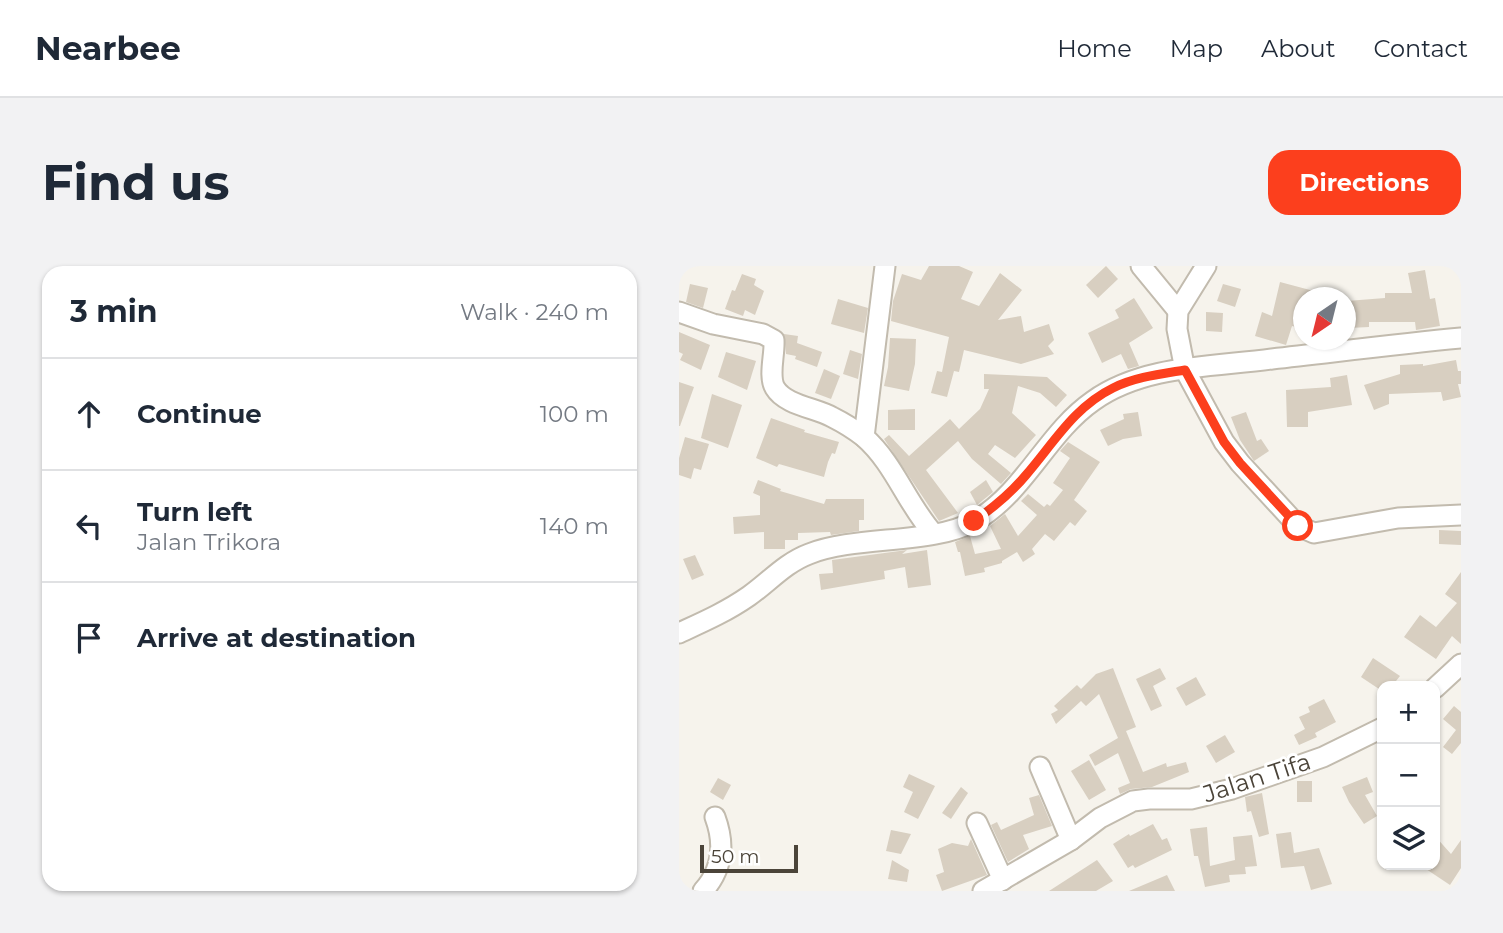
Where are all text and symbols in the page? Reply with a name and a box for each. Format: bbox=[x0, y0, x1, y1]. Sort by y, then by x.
text: Nearbee bbox=[35, 28, 181, 68]
text: Home bbox=[1057, 34, 1132, 63]
text: Map bbox=[1170, 34, 1223, 63]
text: About bbox=[1261, 34, 1335, 63]
text: Contact bbox=[1373, 34, 1468, 63]
button: Directions bbox=[1268, 150, 1461, 215]
text: Find us bbox=[42, 153, 230, 212]
north arrow bbox=[1293, 287, 1356, 350]
text: 3 min bbox=[70, 293, 157, 330]
text: Walk · 240 m bbox=[460, 298, 609, 326]
icon: ahead bbox=[70, 395, 108, 433]
text: Continue bbox=[137, 398, 262, 430]
text: 100 m bbox=[540, 400, 609, 428]
text: Turn left bbox=[137, 496, 253, 528]
route end bbox=[958, 505, 989, 536]
icon: left bbox=[70, 507, 108, 545]
route start bbox=[1282, 510, 1313, 541]
text: 140 m bbox=[540, 512, 609, 540]
text: Jalan Trikora bbox=[137, 528, 281, 556]
icon: arrive bbox=[70, 619, 108, 657]
text: Arrive at destination bbox=[137, 622, 416, 654]
map controls bbox=[1377, 681, 1440, 870]
button: + bbox=[1377, 681, 1440, 744]
button: − bbox=[1377, 744, 1440, 807]
street label: Jalan Tifa bbox=[1198, 746, 1314, 809]
button: layers bbox=[1377, 807, 1440, 870]
scale bar bbox=[700, 842, 798, 874]
text: 50 m bbox=[711, 845, 759, 868]

